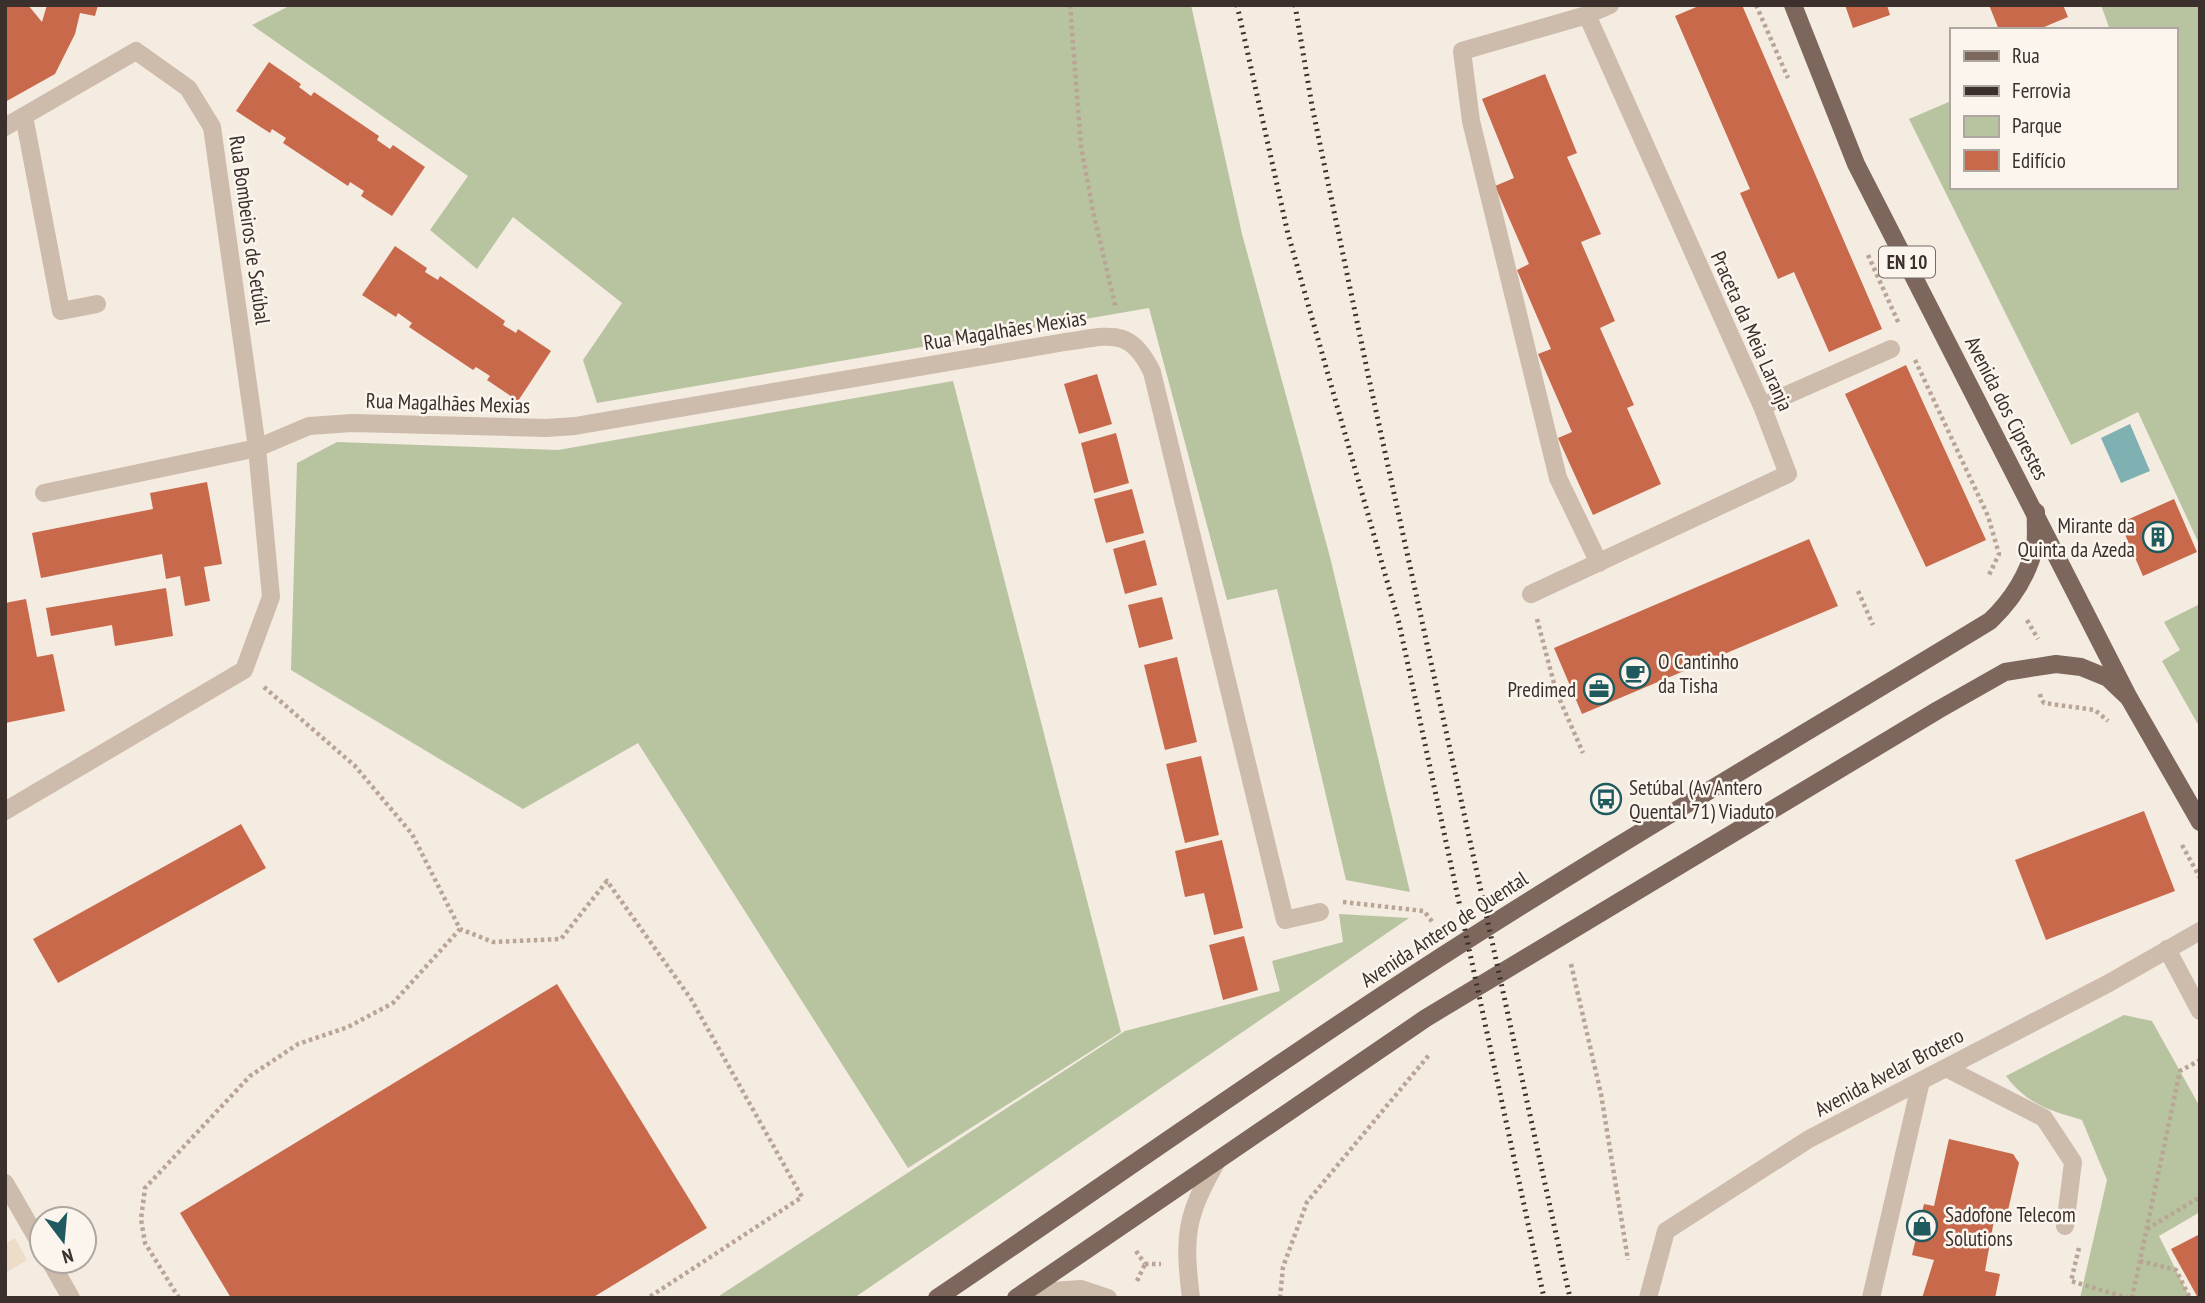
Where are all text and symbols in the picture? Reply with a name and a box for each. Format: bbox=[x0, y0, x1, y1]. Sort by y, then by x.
legend bbox=[1950, 28, 2177, 189]
text: Rua bbox=[2012, 42, 2040, 69]
text: Ferrovia bbox=[2012, 77, 2071, 104]
text: Parque bbox=[2012, 112, 2062, 139]
street label: Rua Bombeiros de Setúbal bbox=[223, 134, 277, 326]
text: Edifício bbox=[2012, 147, 2066, 174]
road number: EN 10 bbox=[1879, 246, 1935, 278]
street label: Praceta da Meia Laranja bbox=[1705, 247, 1799, 415]
street label: Rua Magalhães Mexias bbox=[922, 304, 1088, 356]
street label: Avenida dos Ciprestes bbox=[1959, 332, 2055, 484]
street label: Rua Magalhães Mexias bbox=[365, 387, 531, 419]
place label: Mirante da Quinta da Azeda bbox=[2018, 512, 2135, 563]
building icon: Mirante da Quinta da Azeda bbox=[2141, 520, 2175, 554]
place label: O Cantinho da Tisha bbox=[1658, 648, 1739, 699]
cafe icon: O Cantinho da Tisha bbox=[1618, 656, 1652, 690]
office icon: Predimed bbox=[1582, 672, 1616, 706]
place label: Predimed bbox=[1508, 676, 1576, 703]
place label: Setúbal (Av Antero Quental 71) Viaduto bbox=[1629, 774, 1774, 825]
bus stop icon: Setúbal (Av Antero Quental 71) Viaduto bbox=[1589, 782, 1623, 816]
street label: Avenida Antero de Quental bbox=[1355, 865, 1533, 993]
street label: Avenida Avelar Brotero bbox=[1810, 1021, 1968, 1123]
place label: Sadofone Telecom Solutions bbox=[1945, 1201, 2076, 1252]
north arrow bbox=[28, 1205, 98, 1275]
shop icon: Sadofone Telecom Solutions bbox=[1905, 1209, 1939, 1243]
text: N bbox=[59, 1243, 76, 1269]

